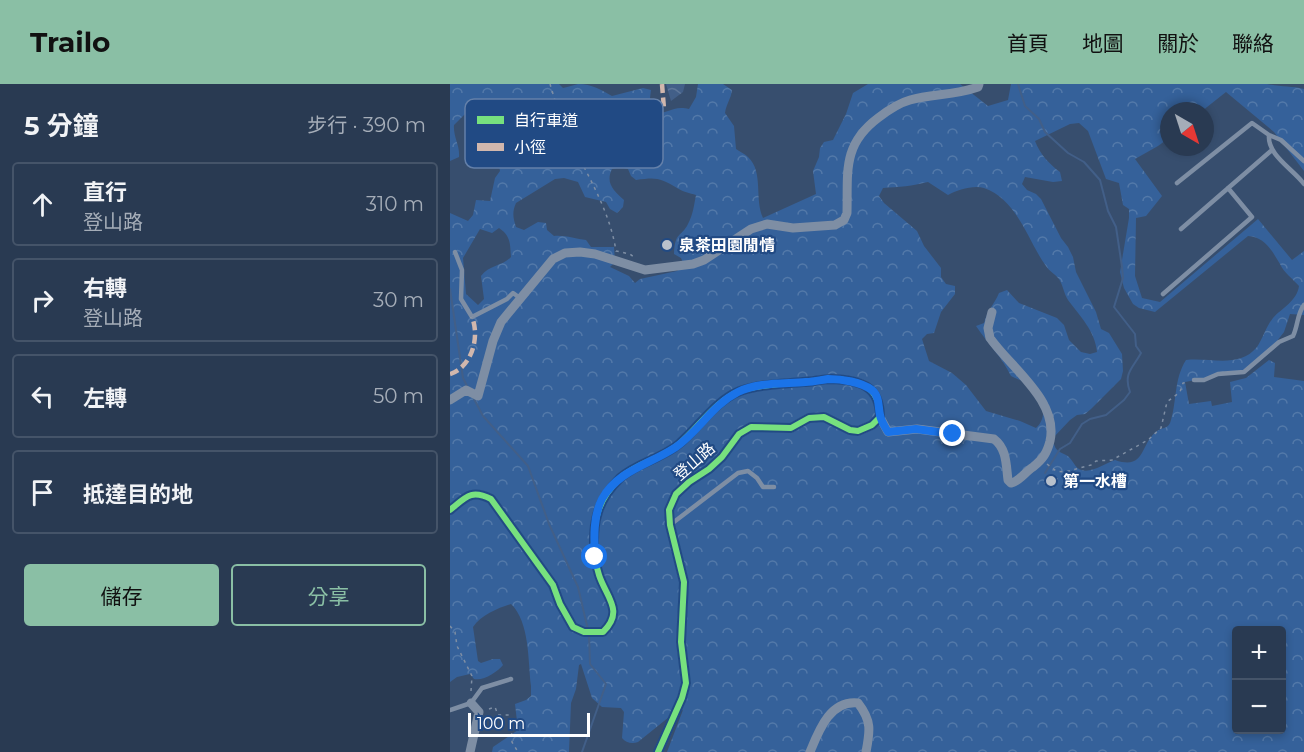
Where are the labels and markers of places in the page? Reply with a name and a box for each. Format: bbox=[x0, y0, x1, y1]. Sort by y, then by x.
place label: 泉茶田園閒情 bbox=[679, 236, 775, 255]
marker: 泉茶田園閒情 bbox=[660, 238, 674, 252]
place label: 第一水槽 bbox=[1063, 472, 1127, 491]
marker: 第一水槽 bbox=[1044, 474, 1058, 488]

